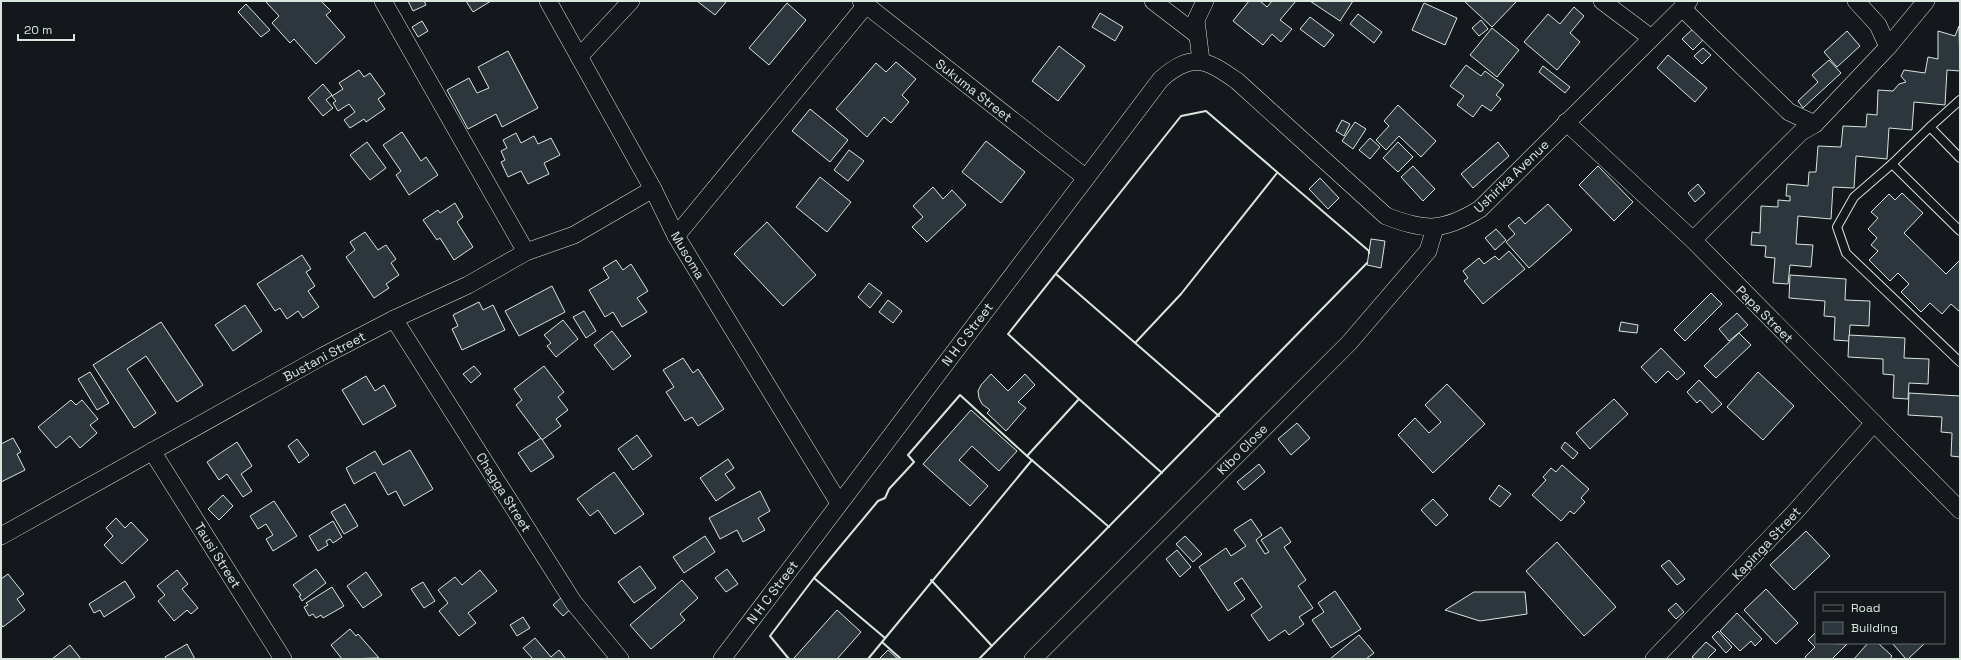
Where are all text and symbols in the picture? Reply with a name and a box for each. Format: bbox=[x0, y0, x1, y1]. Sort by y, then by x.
scale bar bbox=[18, 16, 74, 42]
text: 20 m bbox=[24, 22, 52, 38]
street label: Sukuma Street bbox=[932, 55, 1015, 126]
street label: Ushirika Avenue bbox=[1470, 136, 1553, 217]
street label: Musoma bbox=[667, 228, 709, 283]
street label: Papa Street bbox=[1732, 282, 1797, 347]
street label: N H C Street bbox=[938, 299, 997, 369]
street label: Bustani Street bbox=[280, 328, 368, 385]
street label: Kibo Close bbox=[1213, 420, 1271, 478]
street label: Chagga Street bbox=[472, 449, 535, 535]
street label: Kapinga Street bbox=[1728, 503, 1805, 583]
street label: Tausi Street bbox=[191, 519, 245, 592]
street label: N H C Street bbox=[743, 557, 802, 627]
legend bbox=[1815, 592, 1945, 644]
text: Road bbox=[1851, 600, 1880, 616]
text: Building bbox=[1851, 620, 1898, 636]

